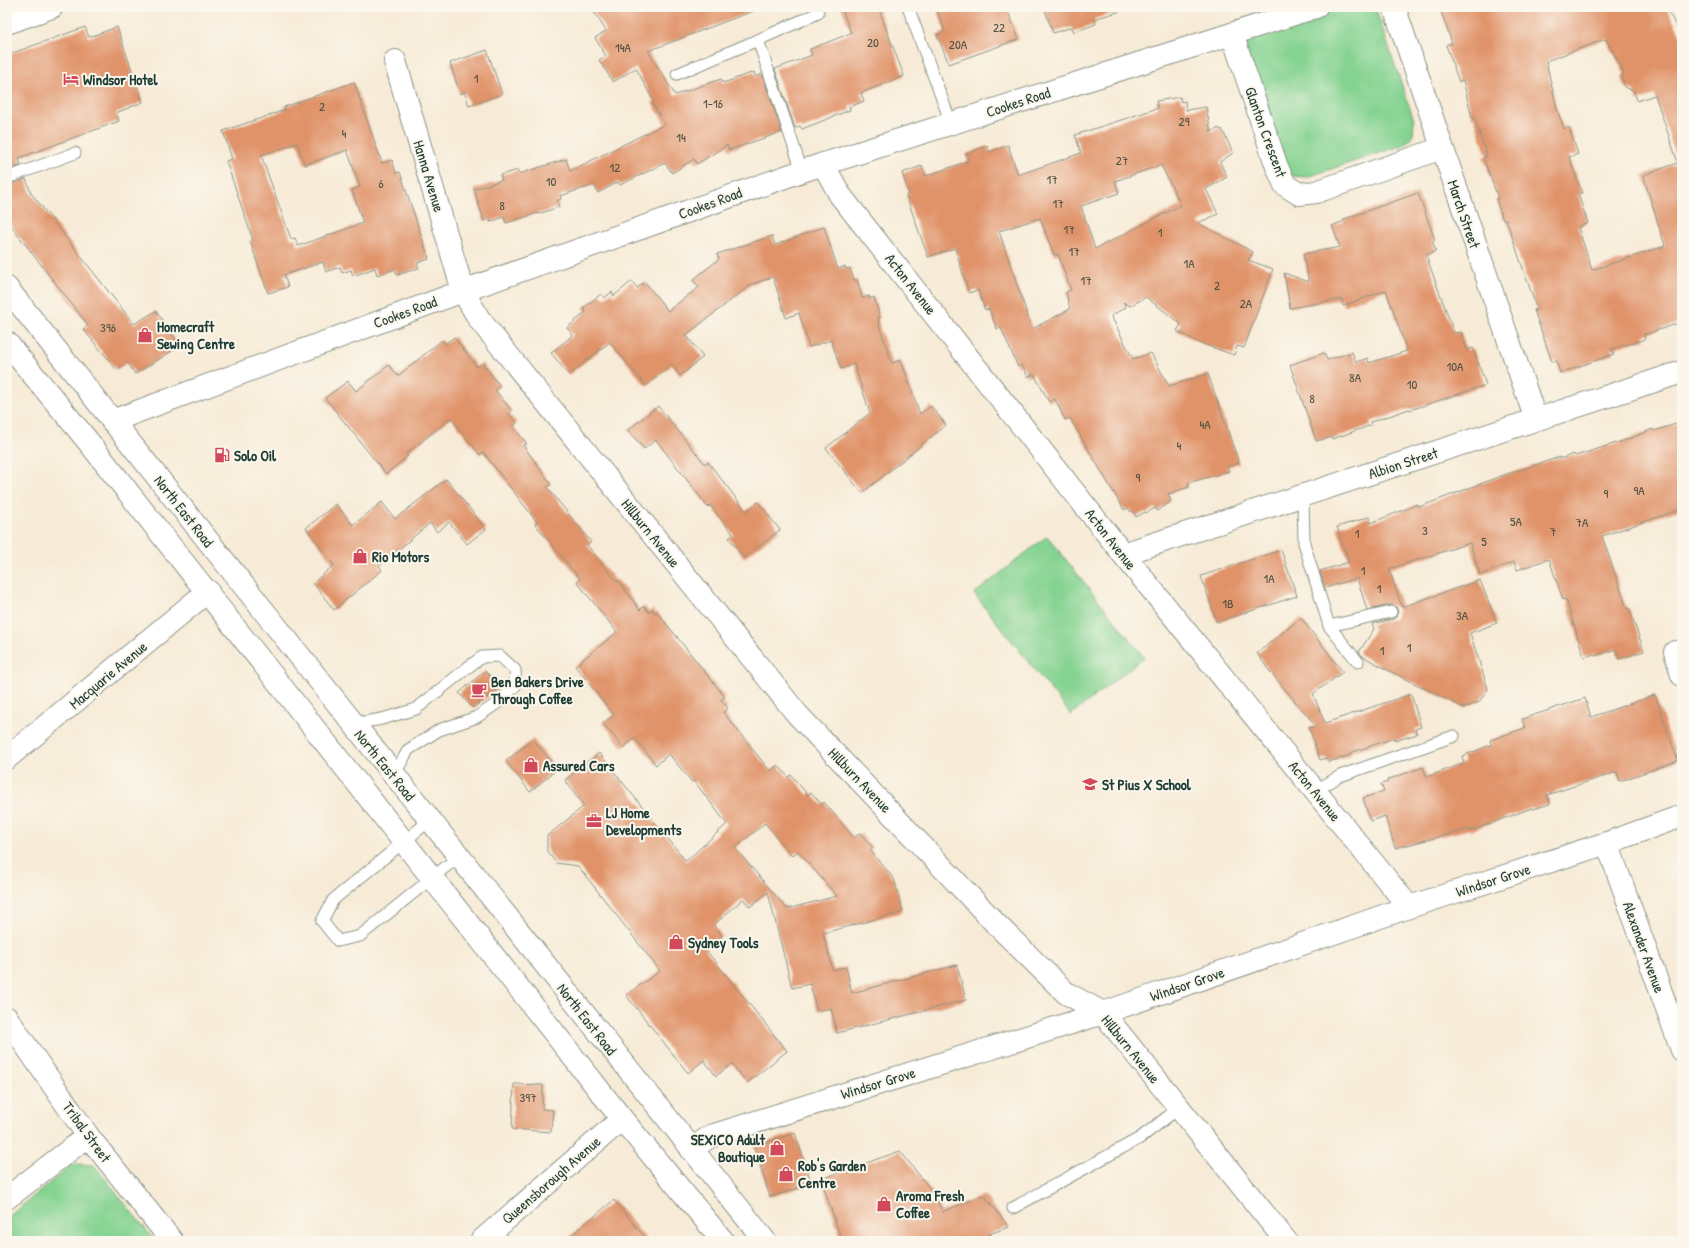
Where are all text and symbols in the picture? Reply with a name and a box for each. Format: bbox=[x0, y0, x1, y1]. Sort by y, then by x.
house number: 22 bbox=[993, 18, 1005, 36]
house number: 20 bbox=[867, 33, 879, 51]
house number: 20A bbox=[949, 35, 968, 53]
house number: 14A bbox=[615, 38, 632, 56]
place label: Windsor Hotel bbox=[83, 69, 158, 90]
house number: 1 bbox=[474, 69, 479, 87]
hotel icon: Windsor Hotel bbox=[62, 70, 80, 88]
street label: Cookes Road bbox=[983, 82, 1053, 122]
street label: Glanton Crescent bbox=[1240, 84, 1292, 181]
house number: 1-16 bbox=[703, 94, 723, 112]
house number: 2 bbox=[319, 97, 325, 115]
house number: 29 bbox=[1179, 112, 1190, 130]
house number: 4 bbox=[342, 124, 347, 142]
house number: 14 bbox=[676, 128, 686, 146]
street label: Hanna Avenue bbox=[408, 138, 450, 214]
house number: 27 bbox=[1116, 151, 1128, 169]
house number: 12 bbox=[610, 158, 620, 176]
house number: 17 bbox=[1046, 170, 1058, 188]
house number: 10 bbox=[546, 172, 556, 190]
house number: 6 bbox=[378, 174, 384, 192]
street label: March Street bbox=[1443, 177, 1486, 252]
street label: Cookes Road bbox=[675, 182, 745, 224]
house number: 17 bbox=[1052, 194, 1064, 212]
house number: 8 bbox=[499, 196, 505, 214]
house number: 17 bbox=[1063, 220, 1075, 238]
house number: 1 bbox=[1158, 223, 1163, 241]
house number: 17 bbox=[1068, 242, 1080, 260]
street label: Acton Avenue bbox=[880, 249, 942, 319]
house number: 1A bbox=[1183, 254, 1195, 272]
house number: 17 bbox=[1080, 271, 1092, 289]
house number: 2 bbox=[1214, 276, 1220, 294]
street label: Cookes Road bbox=[370, 291, 440, 333]
house number: 2A bbox=[1240, 294, 1253, 312]
place label: Homecraft Sewing Centre bbox=[157, 316, 235, 355]
house number: 396 bbox=[100, 318, 116, 336]
shop icon: Homecraft Sewing Centre bbox=[136, 326, 154, 344]
house number: 10A bbox=[1447, 357, 1464, 375]
house number: 8A bbox=[1349, 368, 1362, 386]
house number: 10 bbox=[1407, 375, 1417, 393]
house number: 8 bbox=[1309, 389, 1315, 407]
house number: 4A bbox=[1199, 415, 1211, 433]
house number: 4 bbox=[1177, 436, 1182, 454]
street label: Albion Street bbox=[1365, 442, 1441, 484]
place label: Solo Oil bbox=[234, 445, 277, 466]
fuel station icon: Solo Oil bbox=[213, 446, 231, 464]
house number: 9 bbox=[1136, 468, 1141, 486]
street label: North East Road bbox=[149, 471, 219, 552]
house number: 9A bbox=[1633, 481, 1645, 499]
house number: 9 bbox=[1604, 484, 1609, 502]
street label: Hillburn Avenue bbox=[617, 494, 685, 572]
street label: Acton Avenue bbox=[1080, 504, 1142, 574]
house number: 5A bbox=[1510, 512, 1523, 530]
house number: 7A bbox=[1576, 513, 1589, 531]
house number: 3 bbox=[1422, 521, 1428, 539]
house number: 7 bbox=[1550, 522, 1556, 540]
house number: 1 bbox=[1355, 524, 1360, 542]
house number: 5 bbox=[1481, 532, 1487, 550]
place label: Rio Motors bbox=[372, 546, 430, 567]
shop icon: Rio Motors bbox=[351, 547, 369, 565]
house number: 1 bbox=[1361, 561, 1366, 579]
house number: 1A bbox=[1263, 569, 1275, 587]
house number: 1 bbox=[1377, 579, 1382, 597]
house number: 1B bbox=[1222, 594, 1234, 612]
house number: 3A bbox=[1456, 606, 1469, 624]
street label: Macquarie Avenue bbox=[64, 636, 152, 714]
house number: 1 bbox=[1407, 638, 1412, 656]
house number: 1 bbox=[1380, 641, 1385, 659]
place label: Ben Bakers Drive Through Coffee bbox=[490, 671, 584, 710]
cafe icon: Ben Bakers Drive Through Coffee bbox=[470, 681, 488, 699]
street label: North East Road bbox=[350, 725, 420, 805]
street label: Hillburn Avenue bbox=[824, 743, 896, 817]
place label: Assured Cars bbox=[543, 755, 615, 776]
shop icon: Assured Cars bbox=[522, 756, 540, 774]
street label: Acton Avenue bbox=[1284, 756, 1346, 826]
place label: St Pius X School bbox=[1102, 774, 1192, 795]
school or university icon: St Pius X School bbox=[1081, 775, 1099, 793]
place label: LJ Home Developments bbox=[606, 802, 682, 841]
office icon: LJ Home Developments bbox=[585, 812, 603, 830]
street label: Windsor Grove bbox=[1453, 858, 1533, 902]
street label: Alexander Avenue bbox=[1618, 898, 1670, 996]
place label: Sydney Tools bbox=[688, 932, 759, 954]
shop icon: Sydney Tools bbox=[667, 933, 685, 951]
street label: Windsor Grove bbox=[1147, 961, 1227, 1007]
street label: North East Road bbox=[552, 979, 622, 1060]
street label: Hillburn Avenue bbox=[1097, 1010, 1165, 1088]
street label: Windsor Grove bbox=[838, 1062, 918, 1104]
house number: 397 bbox=[519, 1088, 537, 1106]
street label: Tribal Street bbox=[58, 1097, 117, 1167]
place label: SEXiCO Adult Boutique bbox=[691, 1129, 766, 1168]
street label: Queensborough Avenue bbox=[497, 1131, 605, 1229]
shop icon: SEXiCO Adult Boutique bbox=[768, 1139, 786, 1157]
place label: Rob's Garden Centre bbox=[798, 1155, 866, 1193]
shop icon: Rob's Garden Centre bbox=[777, 1165, 795, 1183]
place label: Aroma Fresh Coffee bbox=[896, 1185, 965, 1223]
shop icon: Aroma Fresh Coffee bbox=[875, 1195, 893, 1213]

